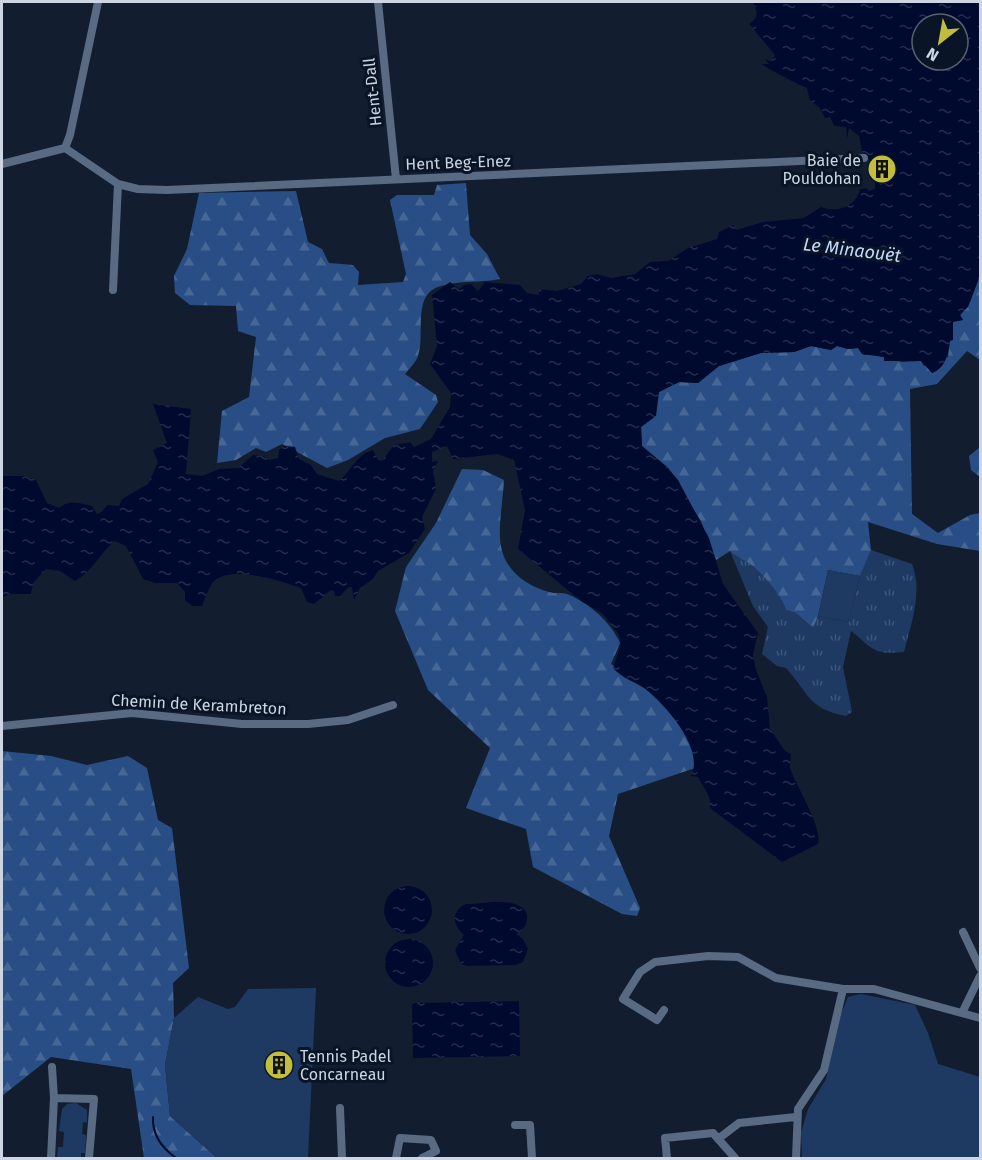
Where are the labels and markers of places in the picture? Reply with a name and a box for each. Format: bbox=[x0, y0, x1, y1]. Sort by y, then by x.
place label: Baie de Pouldohan bbox=[783, 151, 861, 188]
building icon: Baie de Pouldohan bbox=[866, 153, 898, 185]
place label: Tennis Padel Concarneau bbox=[300, 1047, 391, 1084]
building icon: Tennis Padel Concarneau bbox=[263, 1049, 295, 1081]

